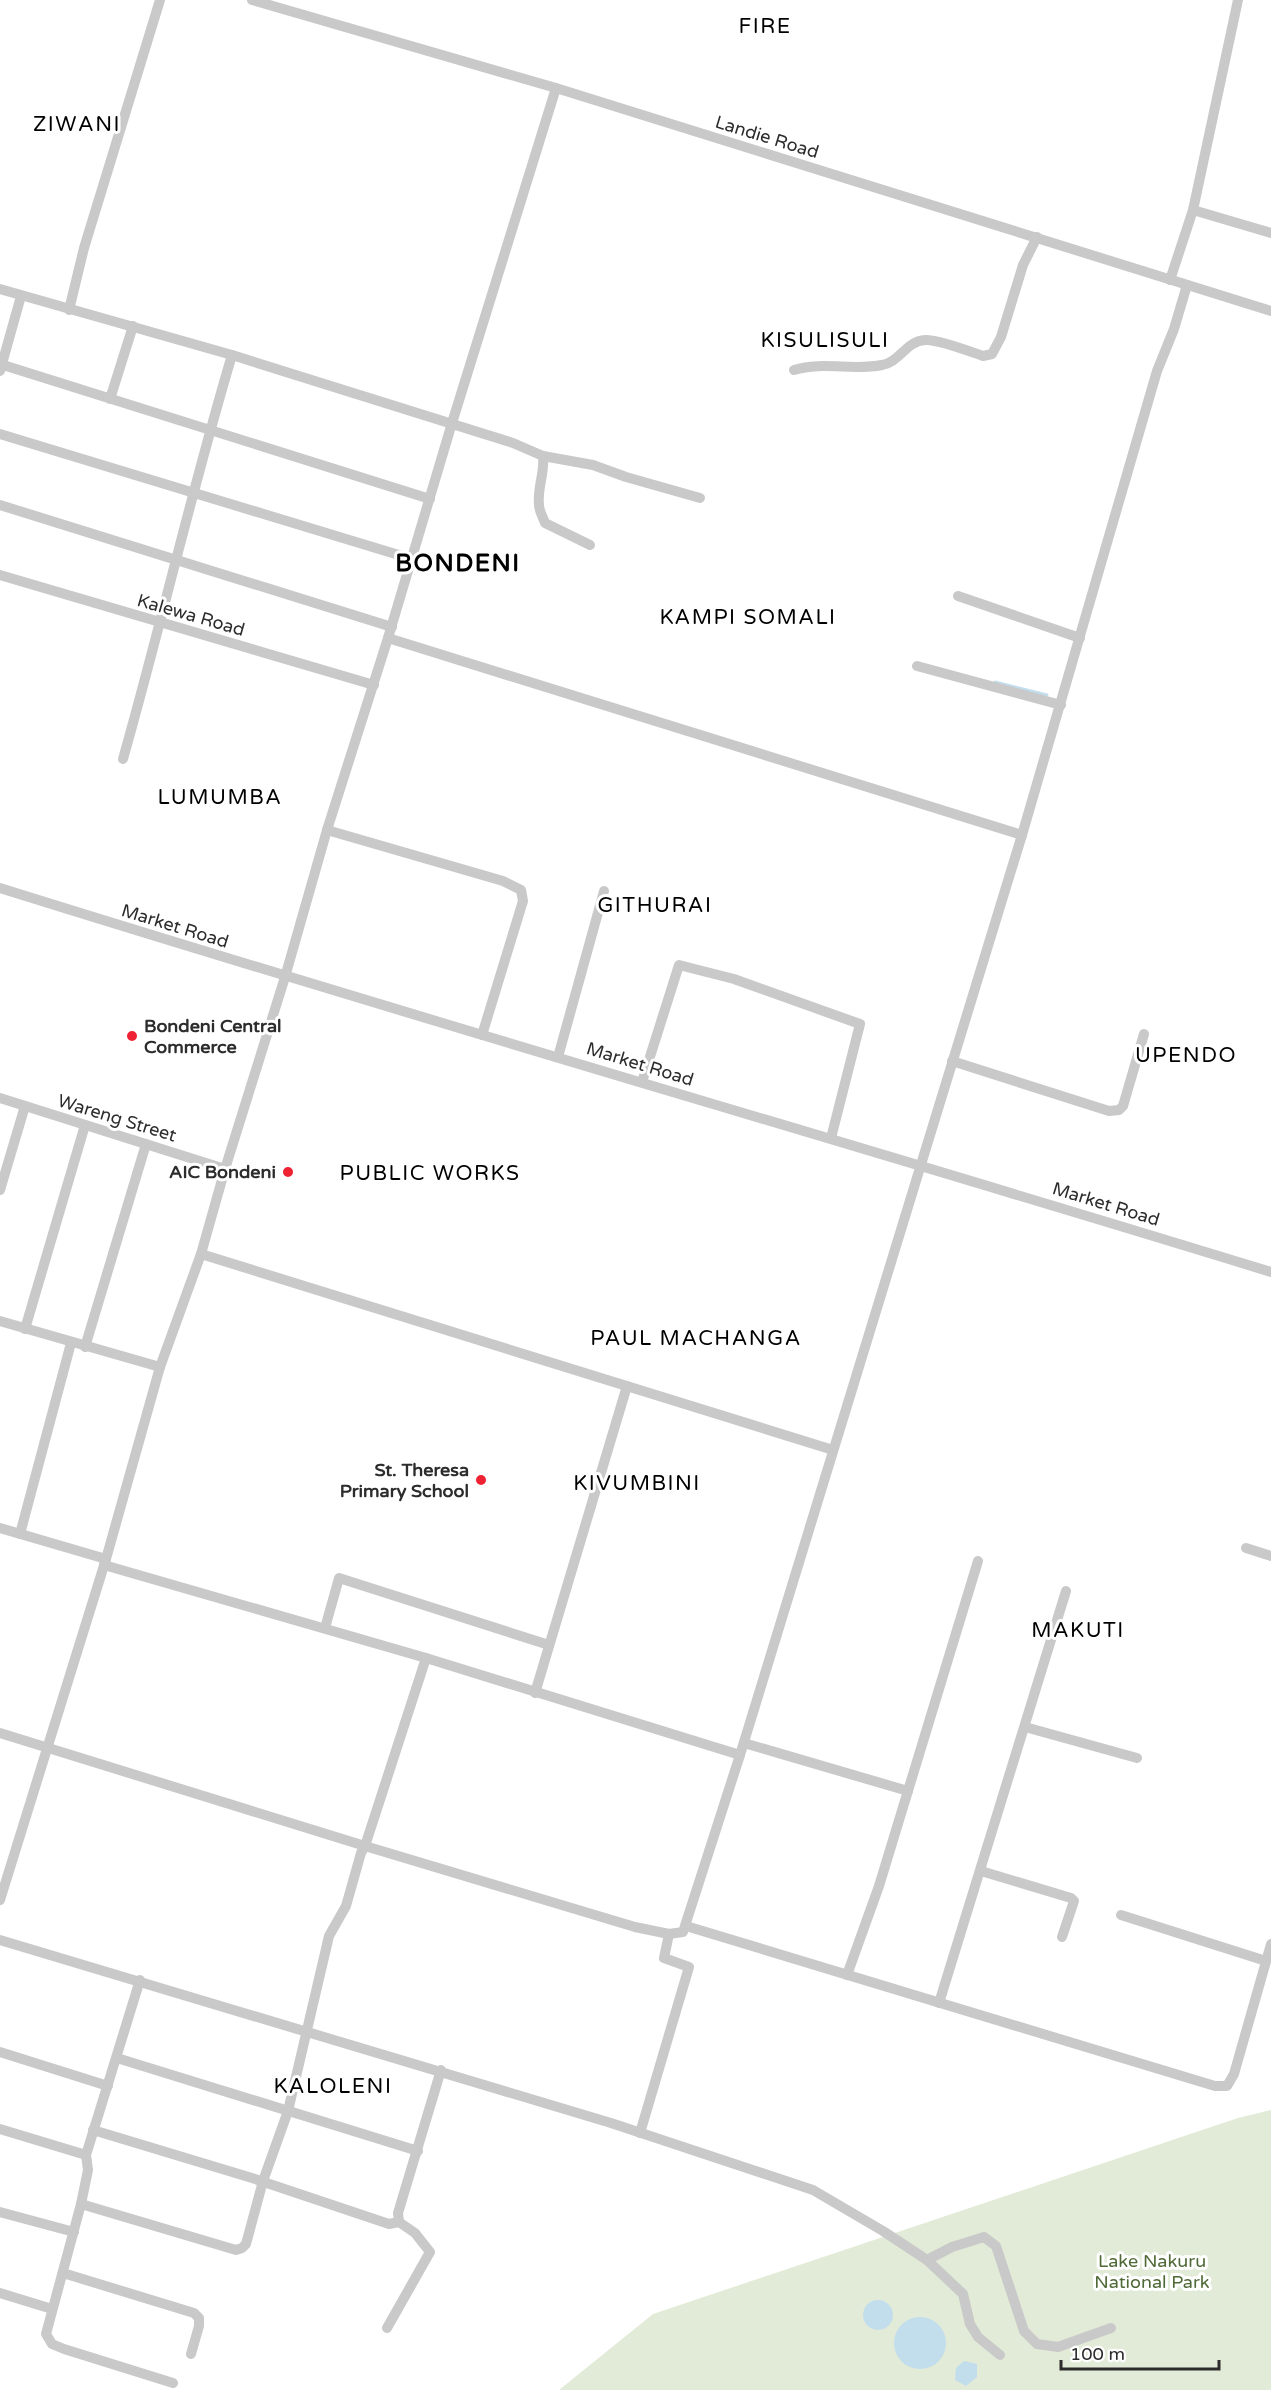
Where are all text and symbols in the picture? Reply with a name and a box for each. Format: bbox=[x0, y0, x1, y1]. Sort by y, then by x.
district label: FIRE bbox=[738, 14, 792, 39]
street label: Landie Road bbox=[712, 111, 822, 163]
district label: ZIWANI bbox=[33, 112, 121, 137]
district label: KISULISULI bbox=[761, 328, 889, 353]
district label: BONDENI bbox=[395, 549, 521, 578]
street label: Kalewa Road bbox=[135, 589, 247, 641]
district label: KAMPI SOMALI bbox=[659, 605, 837, 630]
district label: LUMUMBA bbox=[158, 785, 282, 810]
district label: GITHURAI bbox=[597, 893, 713, 918]
street label: Market Road bbox=[119, 899, 231, 953]
place label: Bondeni Central Commerce bbox=[144, 1015, 281, 1058]
marker: Bondeni Central Commerce bbox=[125, 1029, 139, 1043]
street label: Market Road bbox=[584, 1037, 696, 1091]
district label: UPENDO bbox=[1135, 1043, 1237, 1068]
street label: Wareng Street bbox=[55, 1090, 179, 1147]
place label: AIC Bondeni bbox=[169, 1161, 276, 1183]
district label: PUBLIC WORKS bbox=[340, 1161, 520, 1186]
marker: AIC Bondeni bbox=[281, 1165, 295, 1179]
street label: Market Road bbox=[1050, 1177, 1162, 1231]
district label: PAUL MACHANGA bbox=[590, 1326, 802, 1351]
place label: St. Theresa Primary School bbox=[340, 1459, 469, 1502]
district label: KIVUMBINI bbox=[573, 1471, 701, 1496]
marker: St. Theresa Primary School bbox=[474, 1473, 488, 1487]
district label: MAKUTI bbox=[1031, 1618, 1125, 1643]
district label: KALOLENI bbox=[274, 2074, 392, 2099]
park label: Lake Nakuru National Park bbox=[1094, 2250, 1210, 2293]
scale bar bbox=[1061, 2333, 1218, 2371]
text: 100 m bbox=[1070, 2343, 1125, 2365]

